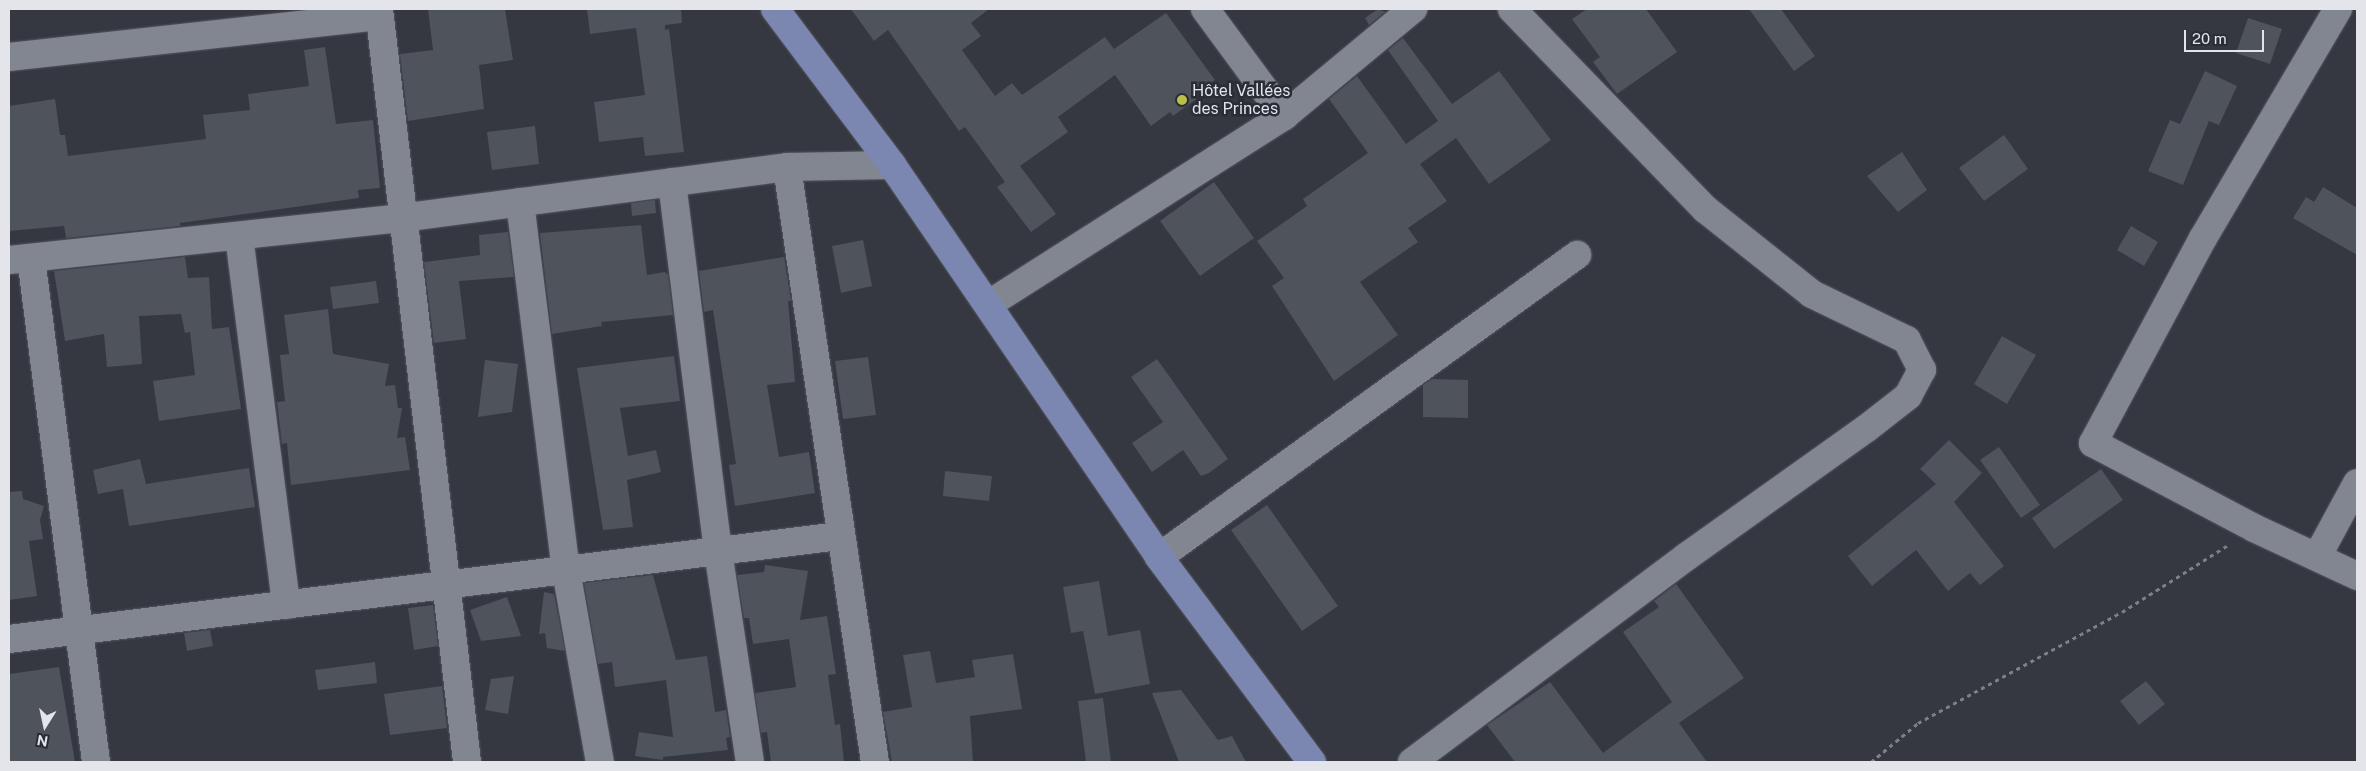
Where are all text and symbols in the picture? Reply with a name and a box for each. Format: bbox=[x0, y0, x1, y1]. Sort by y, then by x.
scale bar bbox=[2186, 20, 2266, 52]
text: 20 m bbox=[2192, 30, 2227, 47]
place label: Hôtel Vallées des Princes bbox=[1192, 81, 1291, 119]
marker: Hôtel Vallées des Princes bbox=[1176, 94, 1188, 106]
north arrow bbox=[20, 701, 70, 751]
text: N bbox=[36, 732, 49, 750]

